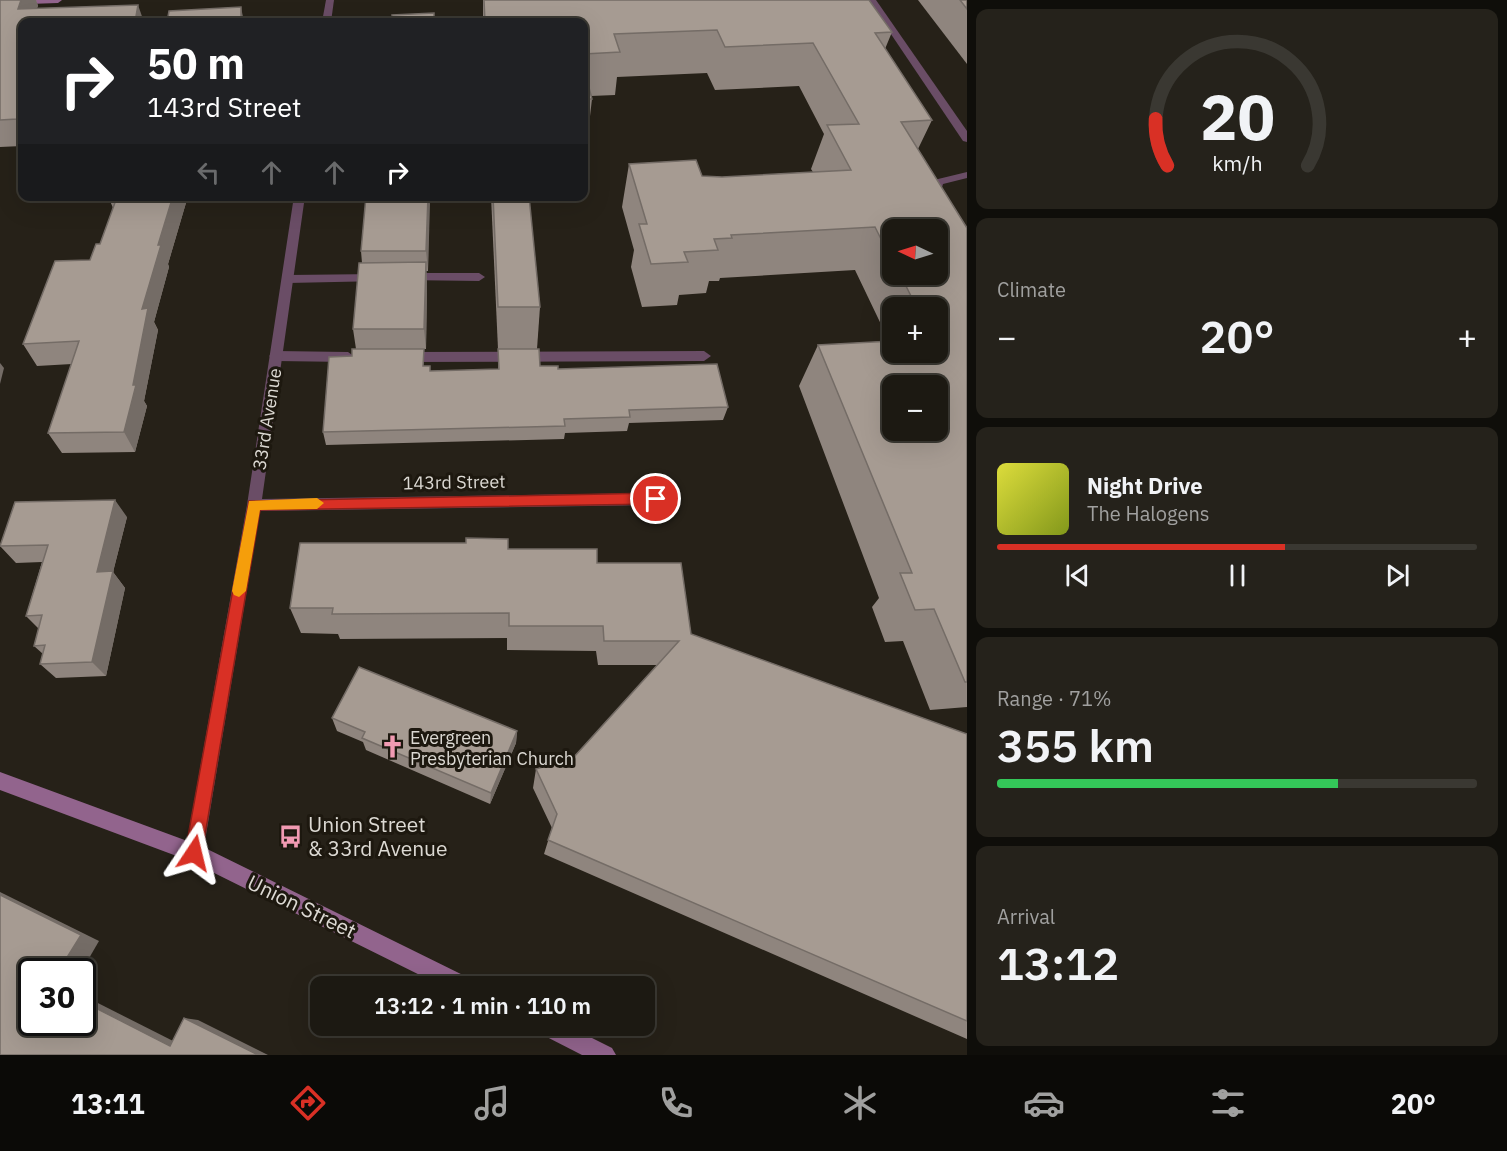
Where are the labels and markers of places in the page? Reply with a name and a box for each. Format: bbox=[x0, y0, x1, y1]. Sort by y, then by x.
pin bbox=[630, 473, 681, 524]
place label: Evergreen Presbyterian Church bbox=[410, 726, 574, 770]
church icon: Evergreen Presbyterian Church bbox=[379, 734, 405, 760]
place label: Union Street & 33rd Avenue bbox=[308, 810, 448, 862]
bus stop icon: Union Street & 33rd Avenue bbox=[277, 823, 303, 849]

